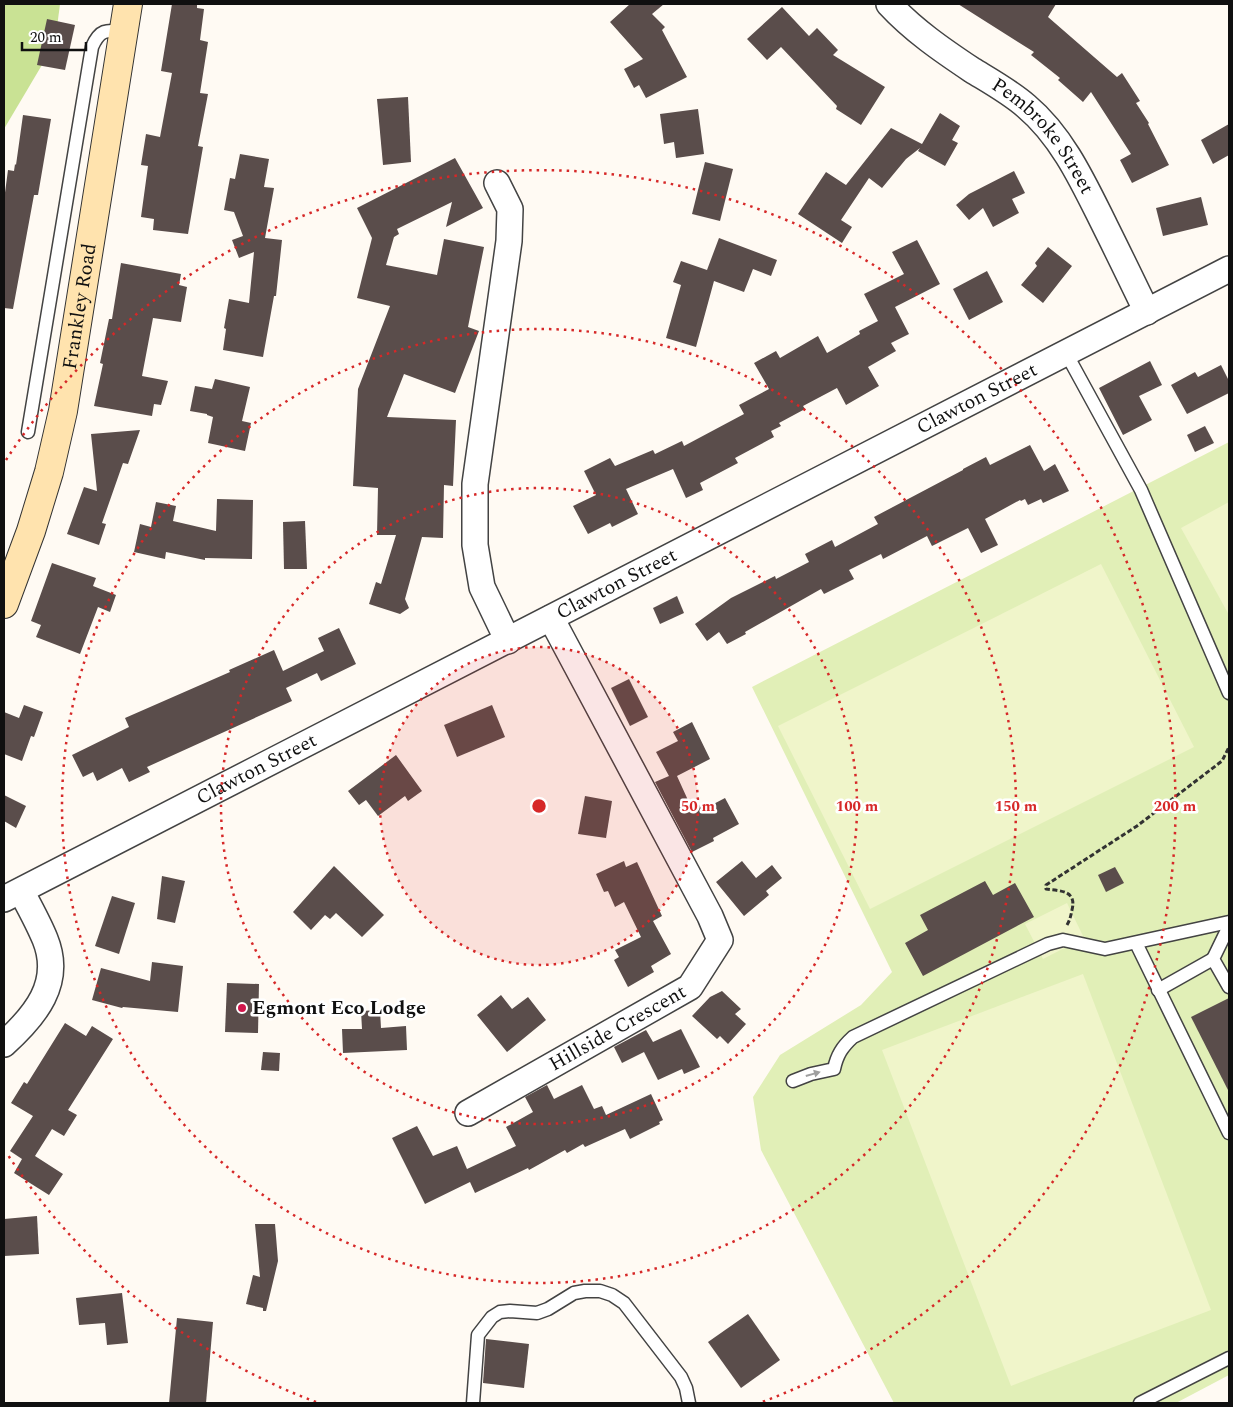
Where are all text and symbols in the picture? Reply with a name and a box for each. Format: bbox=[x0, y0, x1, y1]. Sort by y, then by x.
scale bar bbox=[22, 20, 86, 52]
text: 20 m bbox=[30, 26, 62, 49]
street label: Pembroke Street bbox=[986, 70, 1102, 199]
street label: Frankley Road bbox=[55, 241, 105, 372]
street label: Clawton Street bbox=[911, 355, 1043, 442]
street label: Clawton Street bbox=[551, 540, 682, 627]
street label: Clawton Street bbox=[191, 726, 322, 813]
text: 50 m bbox=[681, 795, 716, 818]
text: 100 m bbox=[836, 795, 879, 818]
text: 150 m bbox=[995, 795, 1038, 818]
text: 200 m bbox=[1154, 795, 1197, 818]
centre of rings bbox=[530, 797, 548, 815]
street label: Hillside Crescent bbox=[543, 977, 692, 1079]
place label: Egmont Eco Lodge bbox=[252, 993, 426, 1023]
marker: Egmont Eco Lodge bbox=[236, 1002, 248, 1014]
one-way arrow bbox=[806, 1070, 821, 1078]

